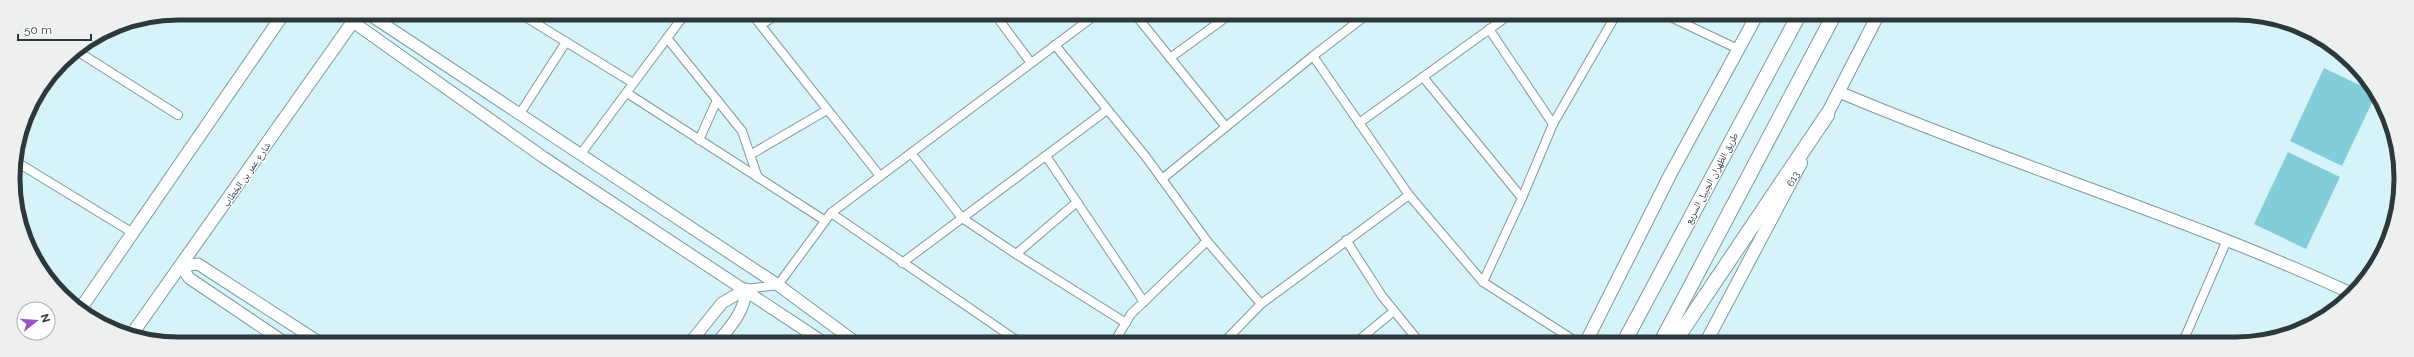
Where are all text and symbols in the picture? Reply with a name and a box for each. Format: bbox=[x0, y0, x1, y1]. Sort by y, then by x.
scale bar bbox=[18, 16, 91, 42]
text: 50 m bbox=[24, 23, 52, 37]
street label: طريق الظهران الجبيل السريع bbox=[1683, 130, 1741, 226]
street label: شارع عمر بن الخطاب bbox=[220, 140, 274, 209]
street label: 613 bbox=[1785, 170, 1802, 189]
north arrow bbox=[16, 301, 56, 341]
text: N bbox=[38, 312, 53, 324]

